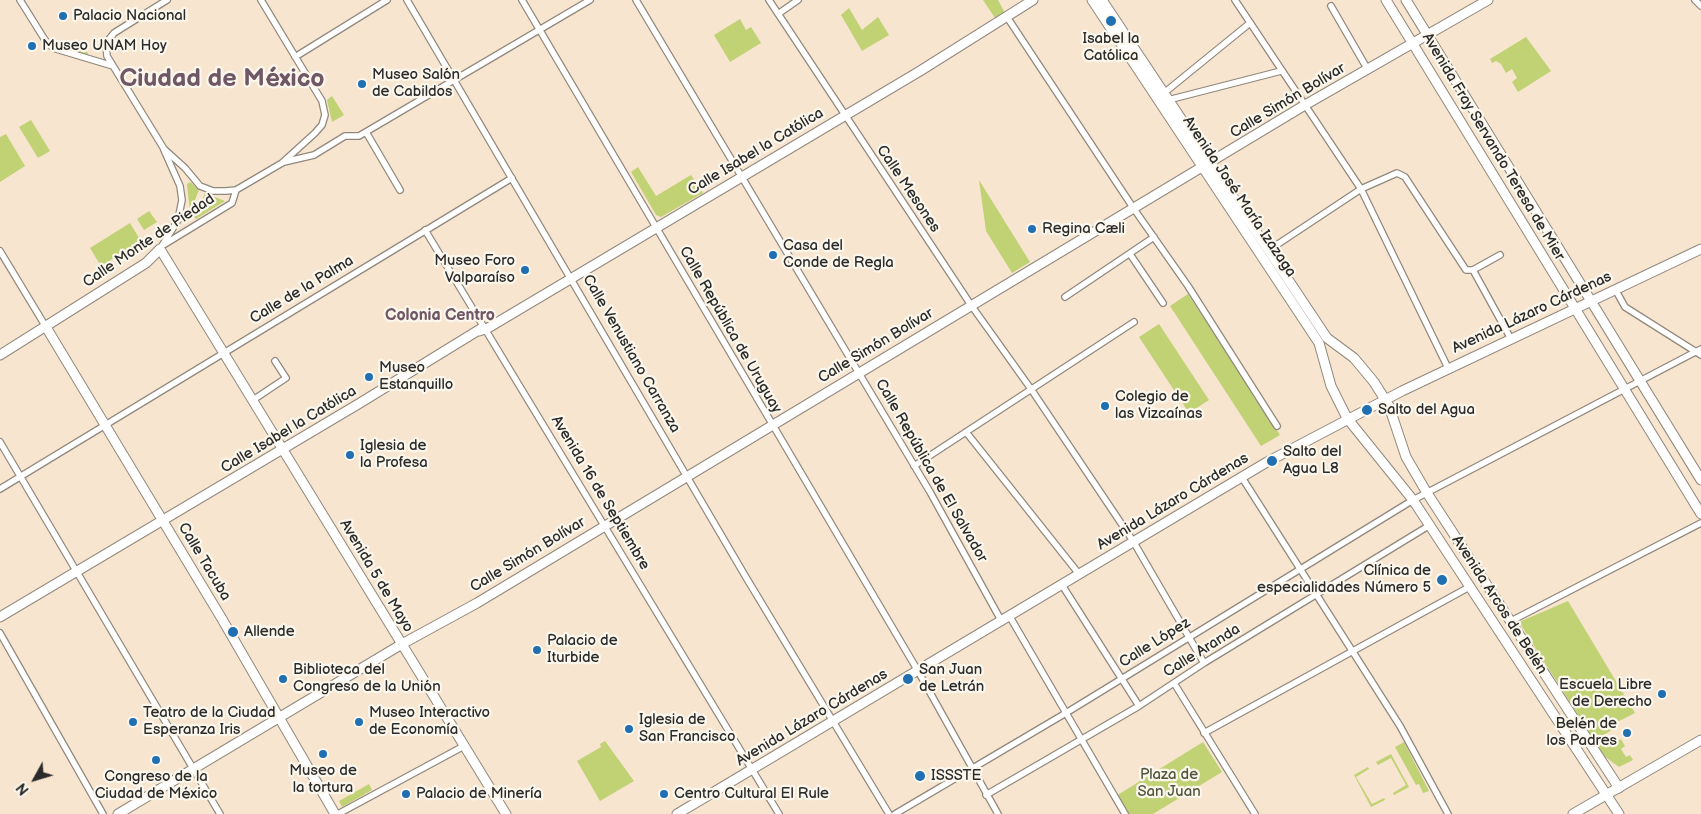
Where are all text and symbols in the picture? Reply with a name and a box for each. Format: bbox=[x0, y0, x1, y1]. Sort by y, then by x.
place label: Palacio Nacional bbox=[73, 7, 186, 25]
marker: Palacio Nacional bbox=[57, 10, 69, 22]
marker: Isabel la Católica bbox=[1104, 14, 1118, 28]
place label: Isabel la Católica bbox=[1082, 30, 1140, 65]
street label: Avenida Fray Servando Teresa de Mier bbox=[1418, 30, 1568, 264]
place label: Museo UNAM Hoy bbox=[42, 37, 167, 55]
marker: Museo UNAM Hoy bbox=[26, 40, 38, 52]
street label: Calle Simón Bolívar bbox=[1227, 59, 1349, 143]
district label: Ciudad de México bbox=[119, 65, 325, 95]
place label: Museo Salón de Cabildos bbox=[372, 66, 460, 101]
marker: Museo Salón de Cabildos bbox=[356, 78, 368, 90]
street label: Calle Isabel la Católica bbox=[685, 104, 827, 200]
street label: Avenida José María Izazaga bbox=[1178, 113, 1300, 281]
street label: Calle Mesones bbox=[872, 142, 944, 236]
street label: Calle Monte de Piedad bbox=[80, 190, 218, 292]
place label: Regina Cæli bbox=[1042, 220, 1125, 238]
marker: Regina Cæli bbox=[1026, 223, 1038, 235]
place label: Casa del Conde de Regla bbox=[783, 237, 894, 272]
street label: Calle República de Uruguay bbox=[675, 243, 785, 417]
marker: Casa del Conde de Regla bbox=[767, 249, 779, 261]
street label: Calle de la Palma bbox=[247, 252, 357, 328]
place label: Museo Foro Valparaíso bbox=[434, 252, 515, 287]
marker: Museo Foro Valparaíso bbox=[519, 264, 531, 276]
street label: Avenida Lázaro Cárdenas bbox=[1449, 268, 1615, 358]
street label: Calle Venustiano Carranza bbox=[578, 272, 684, 436]
street label: Calle Simón Bolívar bbox=[815, 304, 937, 388]
district label: Colonia Centro bbox=[385, 306, 495, 326]
place label: Museo Estanquillo bbox=[379, 359, 453, 394]
marker: Museo Estanquillo bbox=[363, 371, 375, 383]
street label: Calle República de El Salvador bbox=[871, 376, 991, 566]
street label: Calle Isabel la Católica bbox=[218, 382, 360, 478]
place label: Colegio de las Vizcaínas bbox=[1115, 388, 1202, 423]
marker: Colegio de las Vizcaínas bbox=[1099, 400, 1111, 412]
place label: Salto del Agua bbox=[1378, 401, 1475, 419]
marker: Salto del Agua bbox=[1360, 403, 1374, 417]
street label: Avenida 16 de Septiembre bbox=[547, 413, 653, 573]
place label: Iglesia de la Profesa bbox=[360, 437, 428, 472]
place label: Salto del Agua L8 bbox=[1283, 443, 1341, 478]
marker: Iglesia de la Profesa bbox=[344, 449, 356, 461]
street label: Avenida Lázaro Cárdenas bbox=[1094, 450, 1252, 554]
marker: Salto del Agua L8 bbox=[1265, 454, 1279, 468]
street label: Calle Simón Bolívar bbox=[467, 513, 589, 597]
street label: Avenida 5 de Mayo bbox=[335, 516, 417, 636]
street label: Calle Tacuba bbox=[174, 520, 234, 604]
street label: Avenida Arcos de Belén bbox=[1447, 532, 1551, 678]
place label: Clínica de especialidades Número 5 bbox=[1257, 562, 1431, 597]
marker: Clínica de especialidades Número 5 bbox=[1435, 573, 1449, 587]
street label: Calle López bbox=[1116, 614, 1194, 672]
street label: Calle Aranda bbox=[1160, 620, 1244, 682]
place label: Allende bbox=[244, 623, 295, 641]
marker: Allende bbox=[226, 625, 240, 639]
place label: Palacio de Iturbide bbox=[547, 632, 618, 667]
marker: Palacio de Iturbide bbox=[531, 644, 543, 656]
place label: Biblioteca del Congreso de la Unión bbox=[293, 661, 441, 696]
place label: San Juan de Letrán bbox=[919, 661, 984, 696]
street label: Avenida Lázaro Cárdenas bbox=[733, 666, 891, 770]
marker: San Juan de Letrán bbox=[901, 672, 915, 686]
marker: Biblioteca del Congreso de la Unión bbox=[277, 673, 289, 685]
place label: Escuela Libre de Derecho bbox=[1559, 676, 1652, 711]
marker: Escuela Libre de Derecho bbox=[1656, 688, 1668, 700]
place label: Teatro de la Ciudad Esperanza Iris bbox=[143, 704, 276, 739]
place label: Museo Interactivo de Economía bbox=[369, 704, 490, 739]
place label: Iglesia de San Francisco bbox=[639, 711, 735, 746]
place label: Belén de los Padres bbox=[1546, 715, 1617, 750]
marker: Teatro de la Ciudad Esperanza Iris bbox=[127, 716, 139, 728]
marker: Museo Interactivo de Economía bbox=[353, 716, 365, 728]
marker: Iglesia de San Francisco bbox=[623, 723, 635, 735]
marker: Belén de los Padres bbox=[1621, 727, 1633, 739]
marker: Museo de la tortura bbox=[317, 748, 329, 760]
north arrow bbox=[10, 754, 60, 804]
marker: Congreso de la Ciudad de México bbox=[150, 754, 162, 766]
place label: Museo de la tortura bbox=[289, 762, 357, 797]
park label: Plaza de San Juan bbox=[1137, 766, 1201, 801]
place label: ISSSTE bbox=[931, 767, 982, 785]
place label: Congreso de la Ciudad de México bbox=[95, 768, 217, 803]
marker: ISSSTE bbox=[913, 769, 927, 783]
text: N bbox=[13, 779, 33, 798]
place label: Palacio de Minería bbox=[416, 785, 542, 803]
place label: Centro Cultural El Rule bbox=[674, 785, 829, 803]
marker: Palacio de Minería bbox=[400, 788, 412, 800]
marker: Centro Cultural El Rule bbox=[658, 788, 670, 800]

